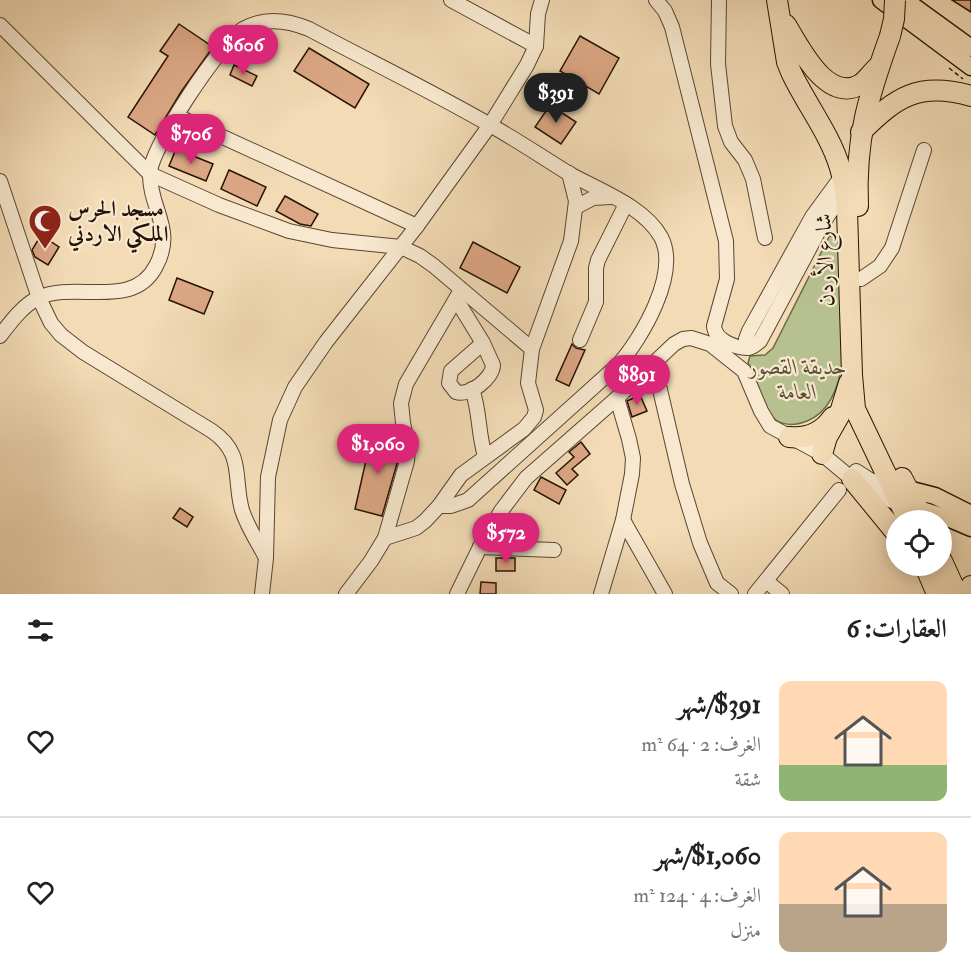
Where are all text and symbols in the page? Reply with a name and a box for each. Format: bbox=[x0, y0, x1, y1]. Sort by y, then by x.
pin: $606 bbox=[207, 25, 279, 76]
text: $606 bbox=[222, 32, 264, 57]
pin: $391 bbox=[520, 73, 592, 124]
text: $391 bbox=[538, 80, 574, 105]
pin: $706 bbox=[155, 114, 227, 165]
text: $706 bbox=[171, 121, 211, 146]
place label: مسجد الحرس الملكي الاردني bbox=[67, 195, 168, 254]
mosque icon: مسجد الحرس الملكي الاردني bbox=[27, 203, 63, 250]
street label: شارع الأردن bbox=[807, 213, 845, 307]
park label: حديقة القصور العامة bbox=[747, 353, 847, 406]
pin: $891 bbox=[601, 355, 673, 406]
text: $891 bbox=[618, 362, 656, 387]
pin: $1,060 bbox=[329, 424, 427, 475]
text: $1,060 bbox=[351, 431, 405, 456]
map controls bbox=[886, 510, 952, 576]
button: locate bbox=[886, 510, 952, 576]
pin: $572 bbox=[470, 513, 542, 564]
text: $572 bbox=[486, 520, 526, 545]
text: العقارات: 6 bbox=[846, 613, 947, 645]
icon: filters bbox=[24, 614, 57, 647]
text: $391/شهر bbox=[677, 689, 761, 721]
icon: home bbox=[827, 705, 899, 777]
icon: heart bbox=[24, 725, 57, 758]
text: الغرف: 2 · 64 m² bbox=[641, 732, 761, 757]
text: شقة bbox=[735, 767, 761, 792]
text: $1,060/شهر bbox=[654, 840, 761, 872]
icon: home bbox=[827, 856, 899, 928]
icon: heart bbox=[24, 876, 57, 909]
text: الغرف: 4 · 124 m² bbox=[634, 883, 761, 908]
text: منزل bbox=[730, 918, 761, 943]

